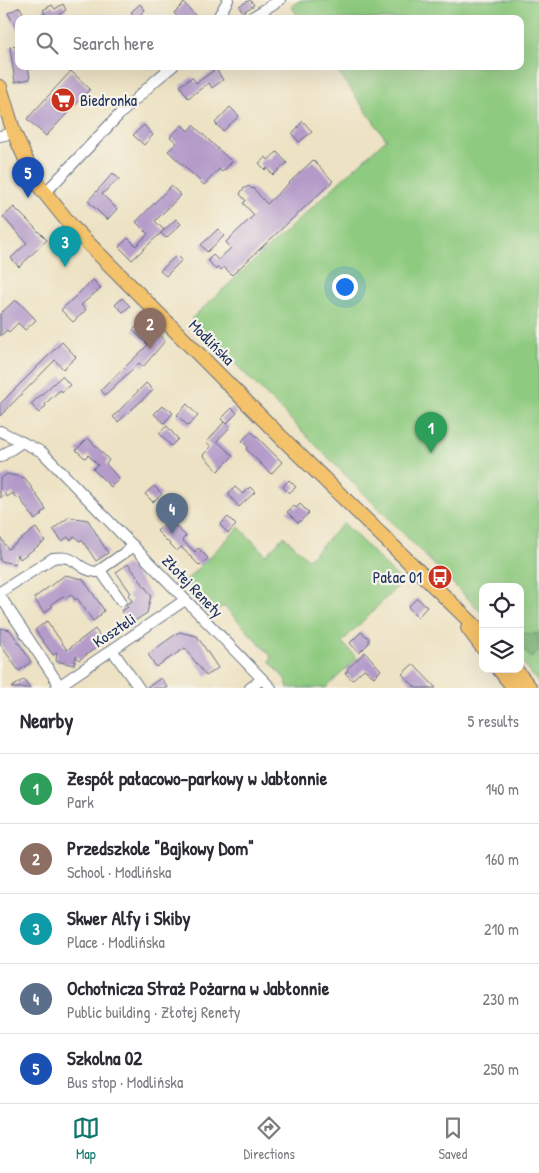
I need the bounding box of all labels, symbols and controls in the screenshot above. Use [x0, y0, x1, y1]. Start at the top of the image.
search box [15, 15, 524, 70]
icon: search [33, 29, 61, 57]
text: Search here [73, 30, 154, 56]
supermarket icon: Biedronka [50, 87, 76, 113]
place label: Biedronka [80, 89, 137, 111]
pin: 5 [12, 157, 44, 198]
pin: 3 [49, 226, 81, 267]
your location [332, 274, 358, 300]
pin: 2 [134, 308, 166, 349]
street label: Modlińska [184, 314, 240, 370]
pin: 1 [415, 412, 447, 453]
pin: 4 [156, 493, 188, 534]
street label: Złotej Renety [157, 550, 229, 622]
bus stop icon: Pałac 01 [427, 564, 453, 590]
place label: Pałac 01 [373, 566, 422, 588]
map controls [479, 583, 524, 673]
button: locate [479, 583, 524, 628]
street label: Koszteli [88, 608, 140, 652]
button: layers [479, 628, 524, 673]
text: Nearby [20, 706, 73, 735]
text: 5 results [468, 710, 519, 732]
text: Zespół pałacowo-parkowy w Jabłonnie [67, 765, 327, 791]
text: 1 [33, 778, 39, 800]
text: 140 m [485, 778, 519, 800]
text: Park [67, 791, 94, 813]
text: Przedszkole "Bajkowy Dom" [67, 835, 254, 861]
text: 2 [32, 848, 40, 870]
text: 160 m [485, 848, 519, 870]
text: School · Modlińska [67, 861, 171, 883]
text: Skwer Alfy i Skiby [67, 905, 191, 931]
text: 3 [32, 918, 40, 940]
text: 210 m [484, 918, 519, 940]
text: Place · Modlińska [67, 931, 165, 953]
text: Ochotnicza Straż Pożarna w Jabłonnie [67, 975, 329, 1001]
text: 4 [33, 988, 39, 1010]
text: 230 m [483, 988, 519, 1010]
text: Public building · Złotej Renety [67, 1001, 240, 1023]
text: Szkolna 02 [67, 1045, 142, 1071]
text: 5 [33, 1058, 39, 1080]
text: 250 m [483, 1058, 519, 1080]
text: Bus stop · Modlińska [67, 1071, 183, 1093]
tab: Map [72, 1114, 100, 1163]
tab: Directions [243, 1114, 295, 1163]
tab: Saved [439, 1114, 467, 1163]

